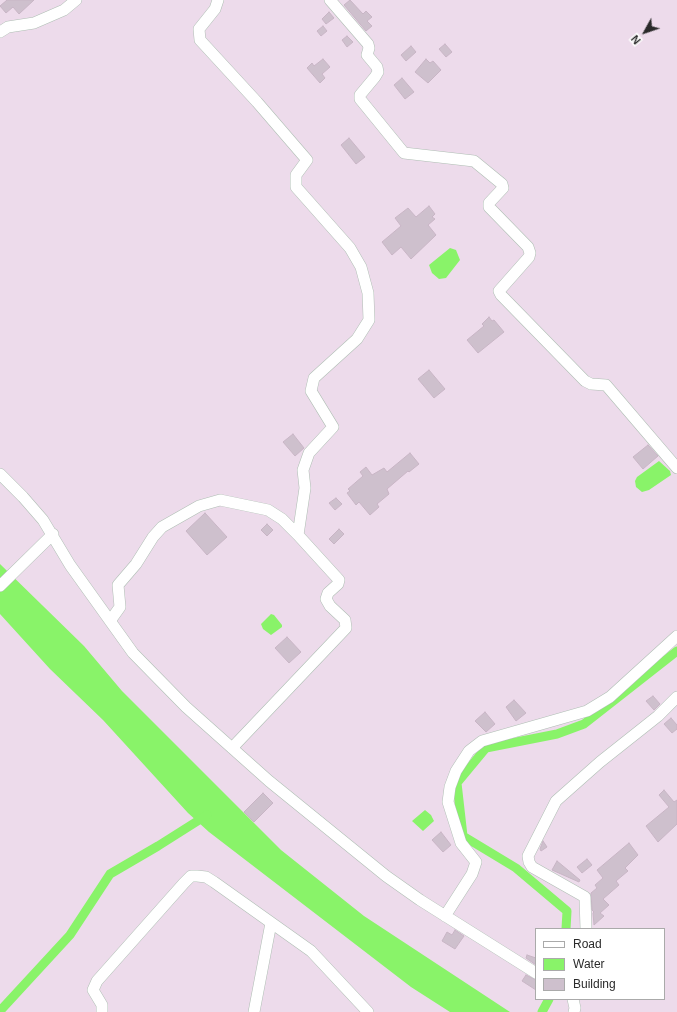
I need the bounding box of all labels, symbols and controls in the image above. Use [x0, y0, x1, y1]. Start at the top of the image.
north arrow [625, 12, 665, 52]
text: N [629, 33, 643, 47]
legend [535, 928, 665, 1000]
text: Road [573, 937, 602, 951]
text: Water [573, 957, 605, 971]
text: Building [573, 977, 616, 991]

